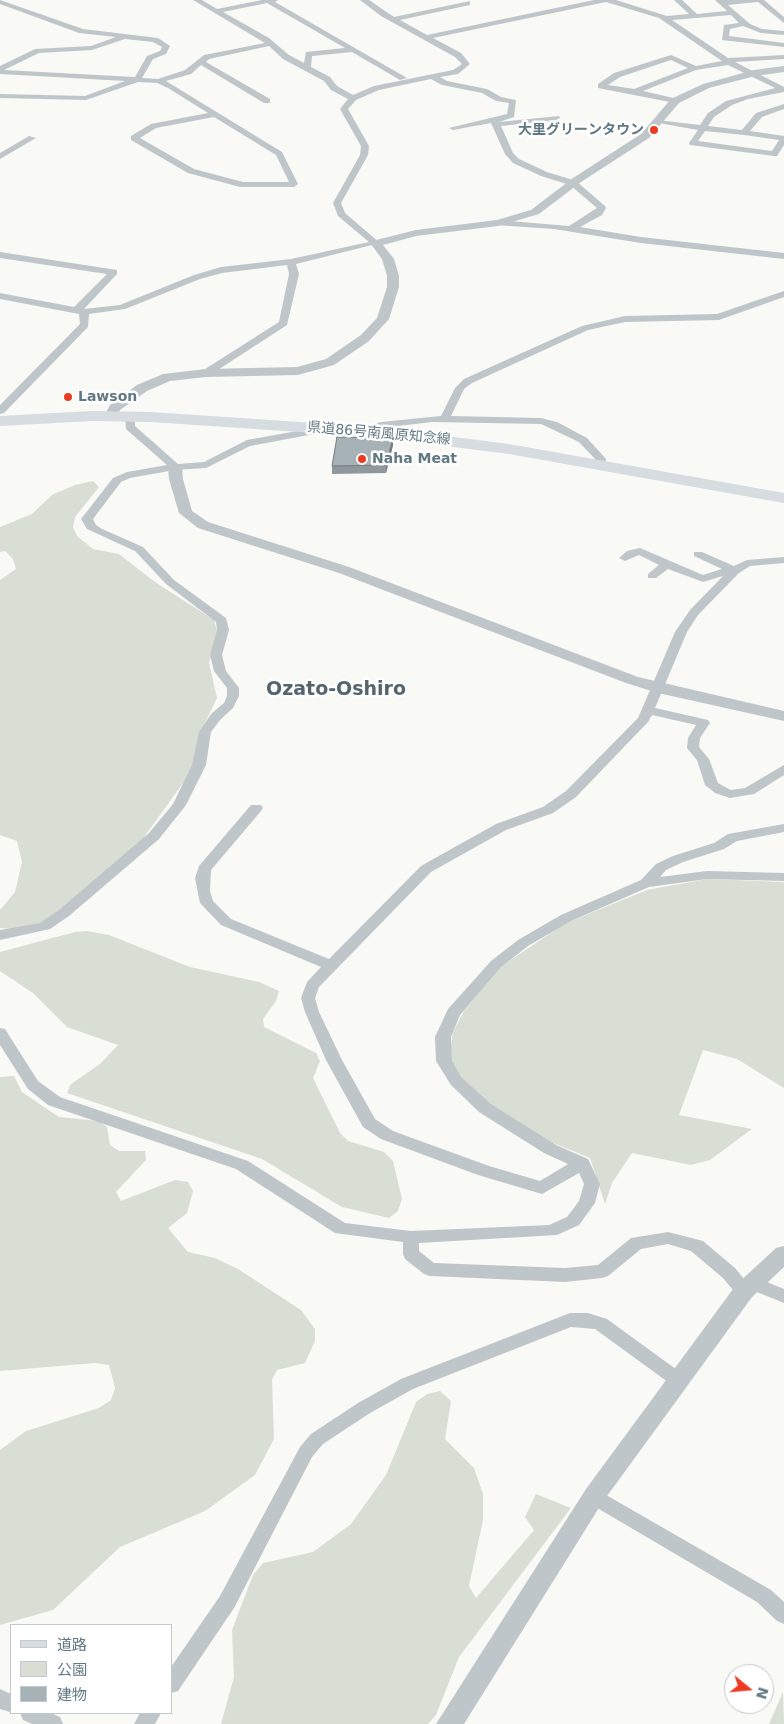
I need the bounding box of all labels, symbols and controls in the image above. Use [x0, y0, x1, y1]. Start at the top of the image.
place label: 大里グリーンタウン [518, 122, 644, 138]
marker: 大里グリーンタウン [648, 124, 660, 136]
place label: Lawson [78, 389, 137, 405]
marker: Lawson [62, 391, 74, 403]
street label: 県道86号南風原知念線 [307, 419, 451, 449]
place label: Naha Meat [372, 451, 457, 467]
marker: Naha Meat [356, 453, 368, 465]
district label: Ozato-Oshiro [266, 679, 406, 701]
legend [10, 1624, 172, 1714]
text: 道路 [57, 1636, 87, 1654]
text: 公園 [57, 1661, 87, 1679]
north arrow [724, 1664, 774, 1714]
text: N [753, 1685, 772, 1701]
text: 建物 [57, 1686, 87, 1704]

